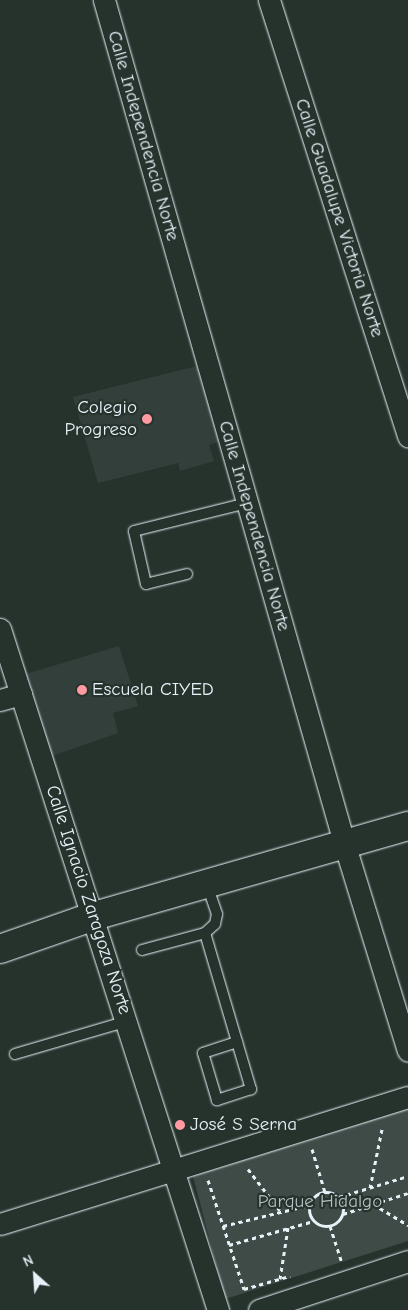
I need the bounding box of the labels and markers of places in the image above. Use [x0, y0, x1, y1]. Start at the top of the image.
place label: Colegio Progreso [64, 397, 137, 441]
marker: Colegio Progreso [141, 413, 153, 425]
place label: Escuela CIYED [92, 679, 214, 701]
marker: Escuela CIYED [76, 684, 88, 696]
place label: José S Serna [190, 1114, 297, 1136]
marker: José S Serna [174, 1119, 186, 1131]

